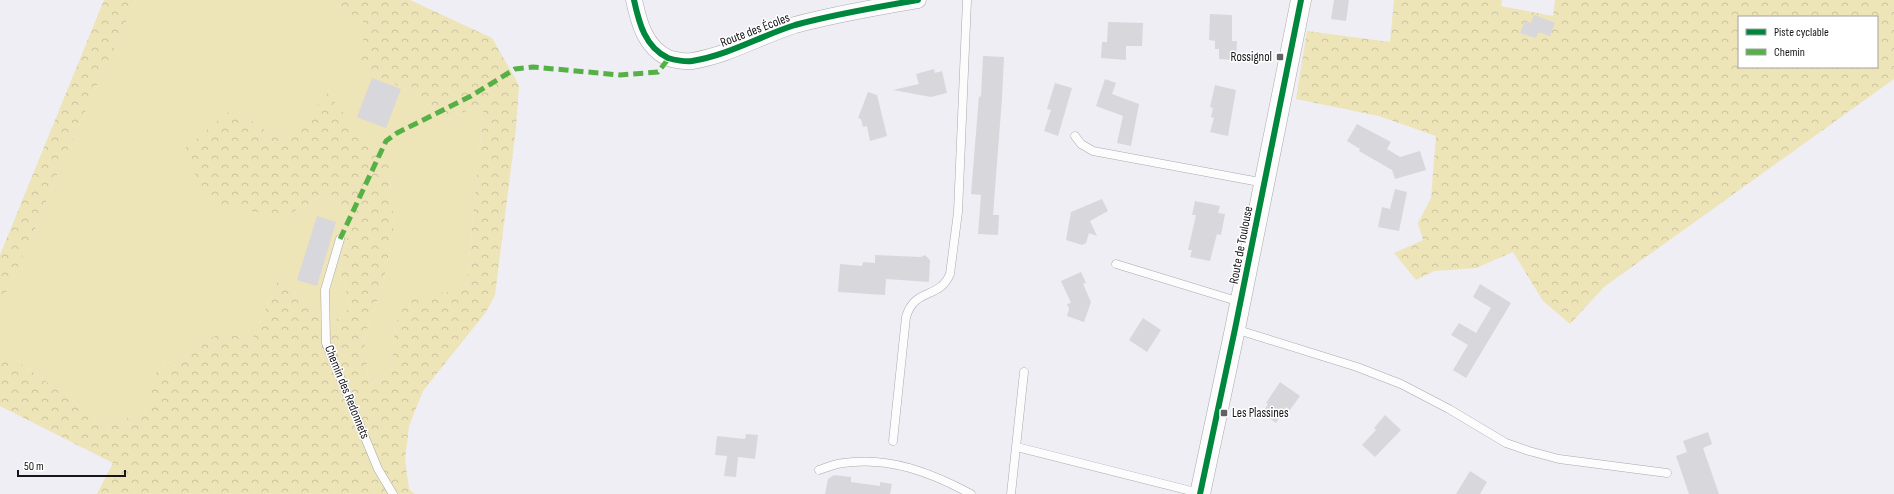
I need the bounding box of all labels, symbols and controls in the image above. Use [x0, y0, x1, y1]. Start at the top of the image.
street label: Route des Écoles [718, 9, 792, 51]
legend [1738, 16, 1878, 68]
text: Piste cyclable [1774, 25, 1829, 40]
text: Chemin [1774, 45, 1805, 60]
place label: Rossignol [1231, 49, 1272, 65]
marker: Rossignol [1275, 52, 1285, 62]
street label: Route de Toulouse [1226, 205, 1256, 285]
street label: Chemin des Redonnets [321, 343, 373, 441]
place label: Les Plassines [1232, 405, 1289, 421]
marker: Les Plassines [1219, 408, 1229, 418]
scale bar [18, 452, 125, 478]
text: 50 m [24, 459, 44, 474]

